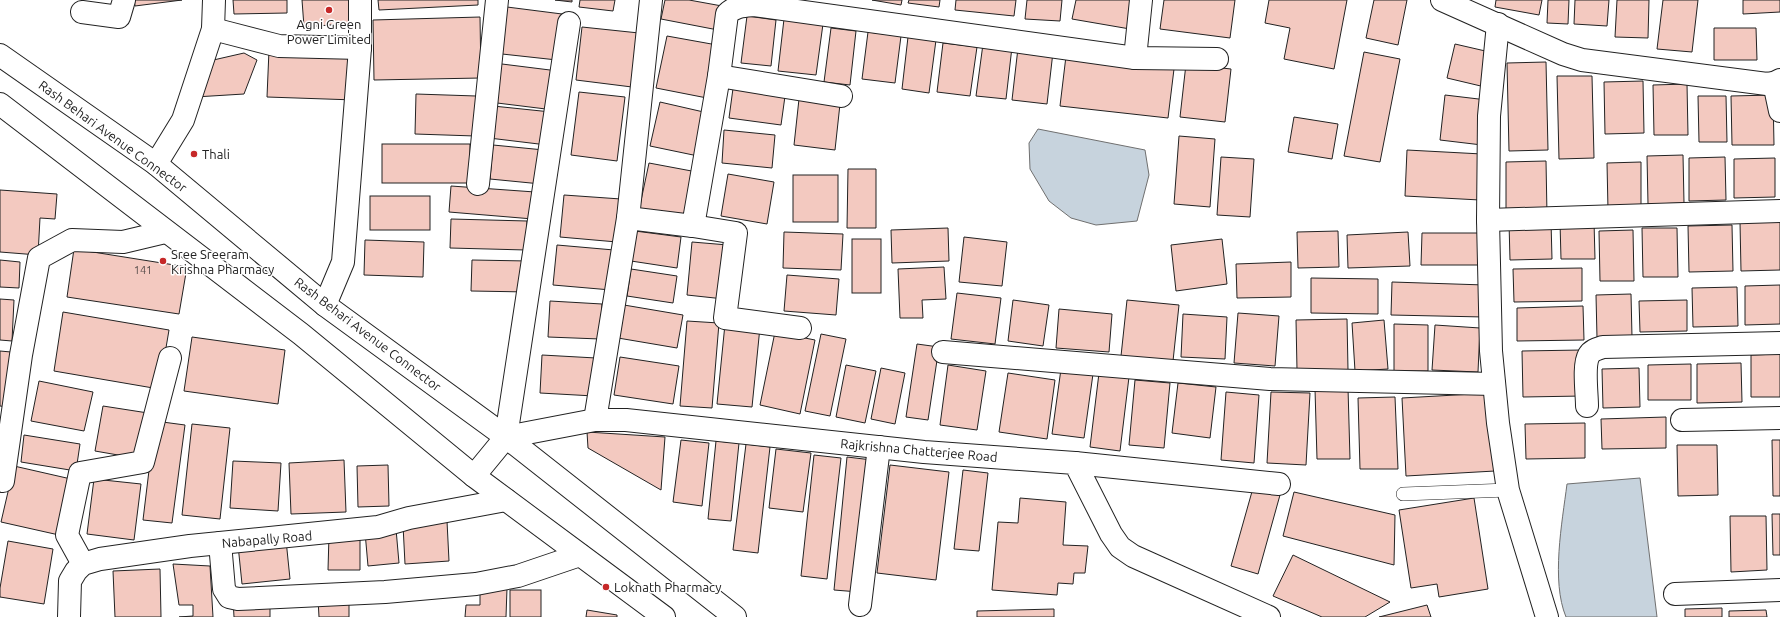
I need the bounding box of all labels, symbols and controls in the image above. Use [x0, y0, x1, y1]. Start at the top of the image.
marker: Agni Green Power Limited [324, 5, 334, 15]
place label: Agni Green Power Limited [287, 17, 371, 46]
street label: Rash Behari Avenue Connector [36, 78, 190, 194]
place label: Thali [202, 147, 230, 161]
marker: Thali [189, 149, 199, 159]
place label: Sree Sreeram Krishna Pharmacy [171, 247, 274, 276]
marker: Sree Sreeram Krishna Pharmacy [158, 256, 168, 266]
house number: 141 [134, 264, 152, 276]
street label: Rash Behari Avenue Connector [292, 274, 444, 394]
street label: Rajkrishna Chatterjee Road [840, 436, 998, 464]
street label: Nabapally Road [221, 528, 313, 550]
place label: Loknath Pharmacy [614, 580, 722, 594]
marker: Loknath Pharmacy [601, 582, 611, 592]

